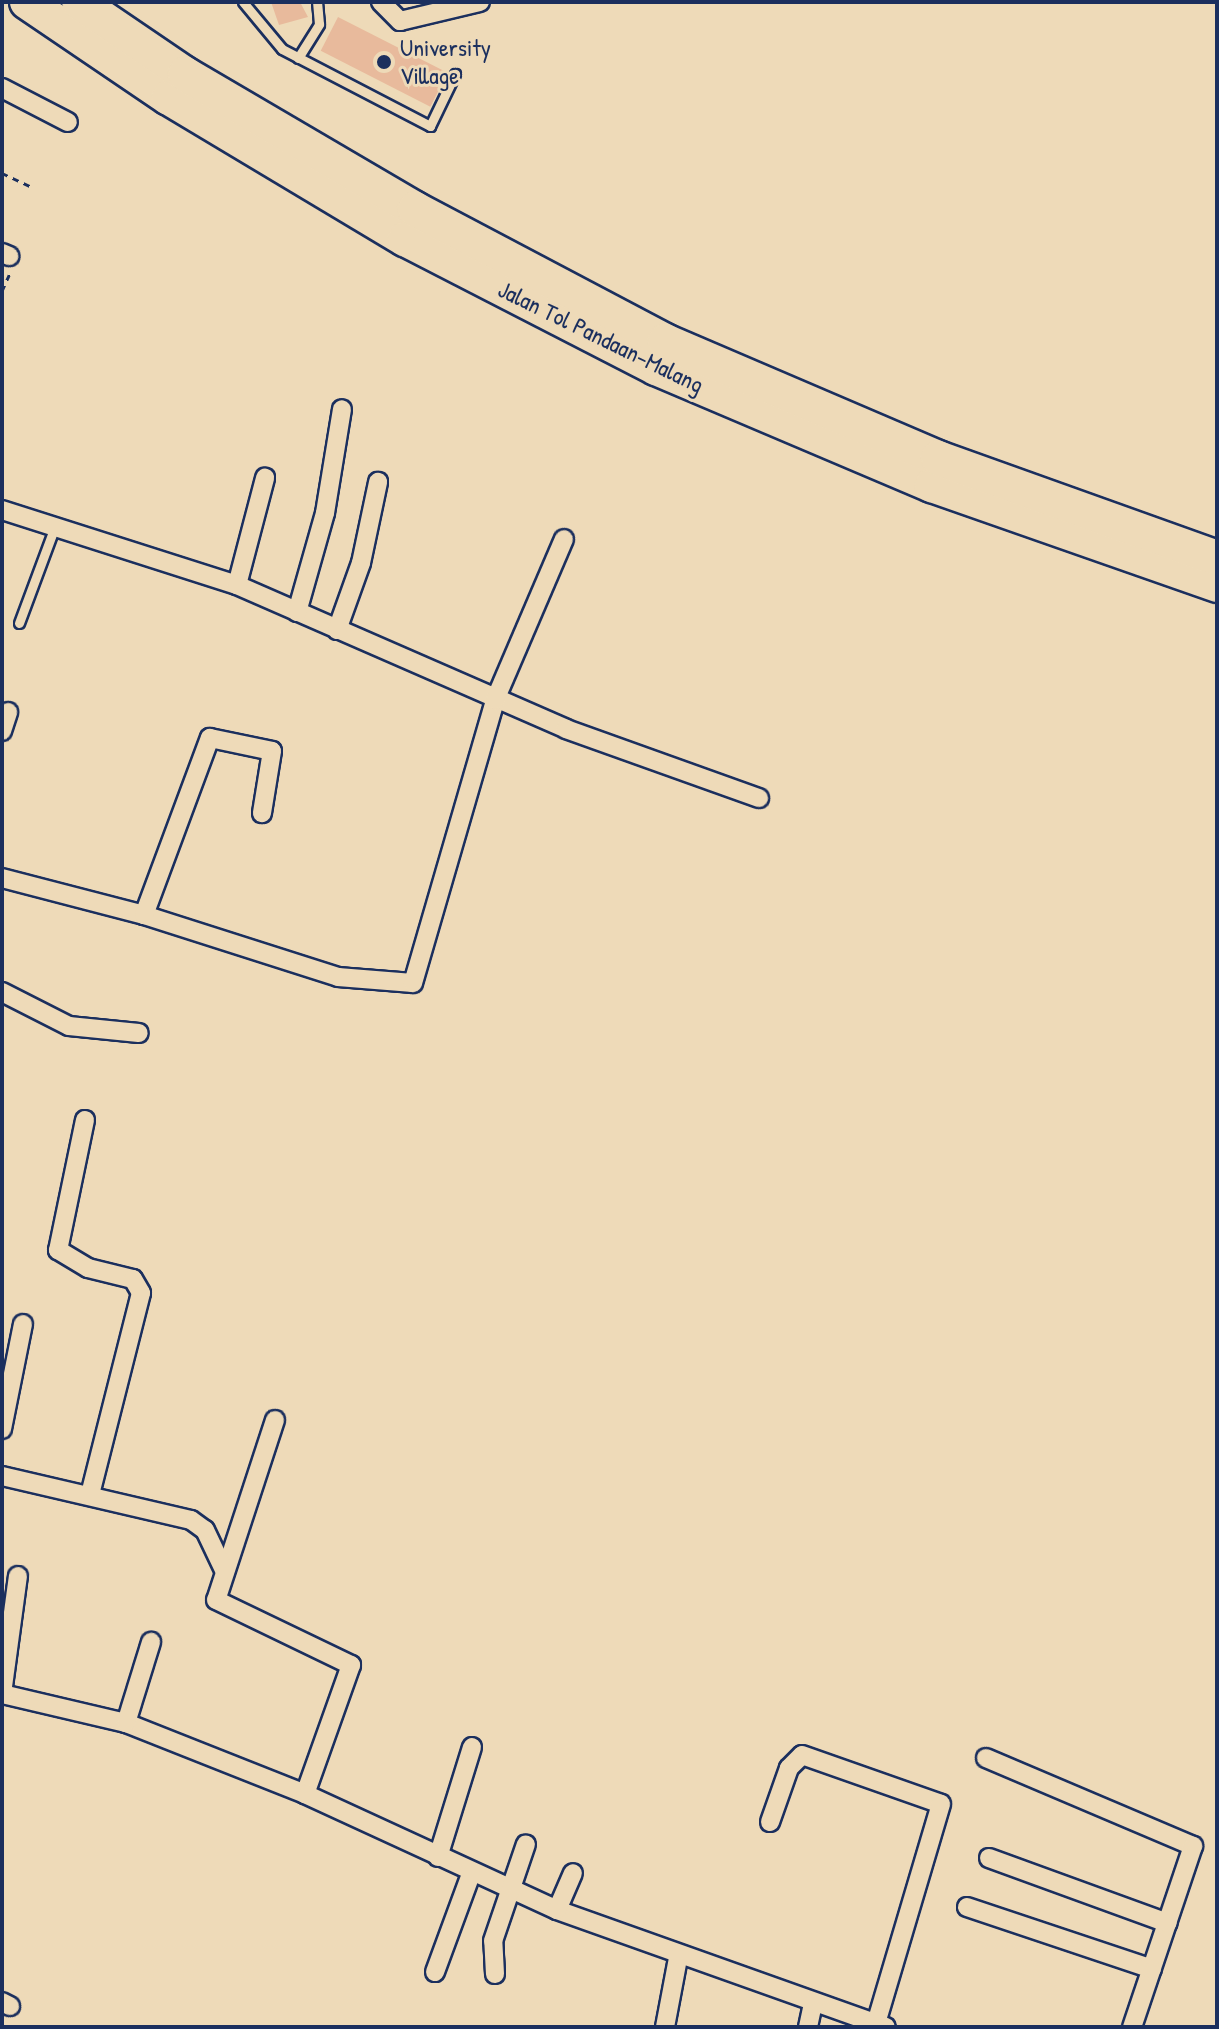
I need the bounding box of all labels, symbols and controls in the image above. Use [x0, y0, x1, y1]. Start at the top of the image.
place label: University Village [400, 34, 491, 90]
marker: University Village [375, 53, 393, 71]
street label: Jalan Tol Pandaan–Malang [493, 275, 709, 399]

